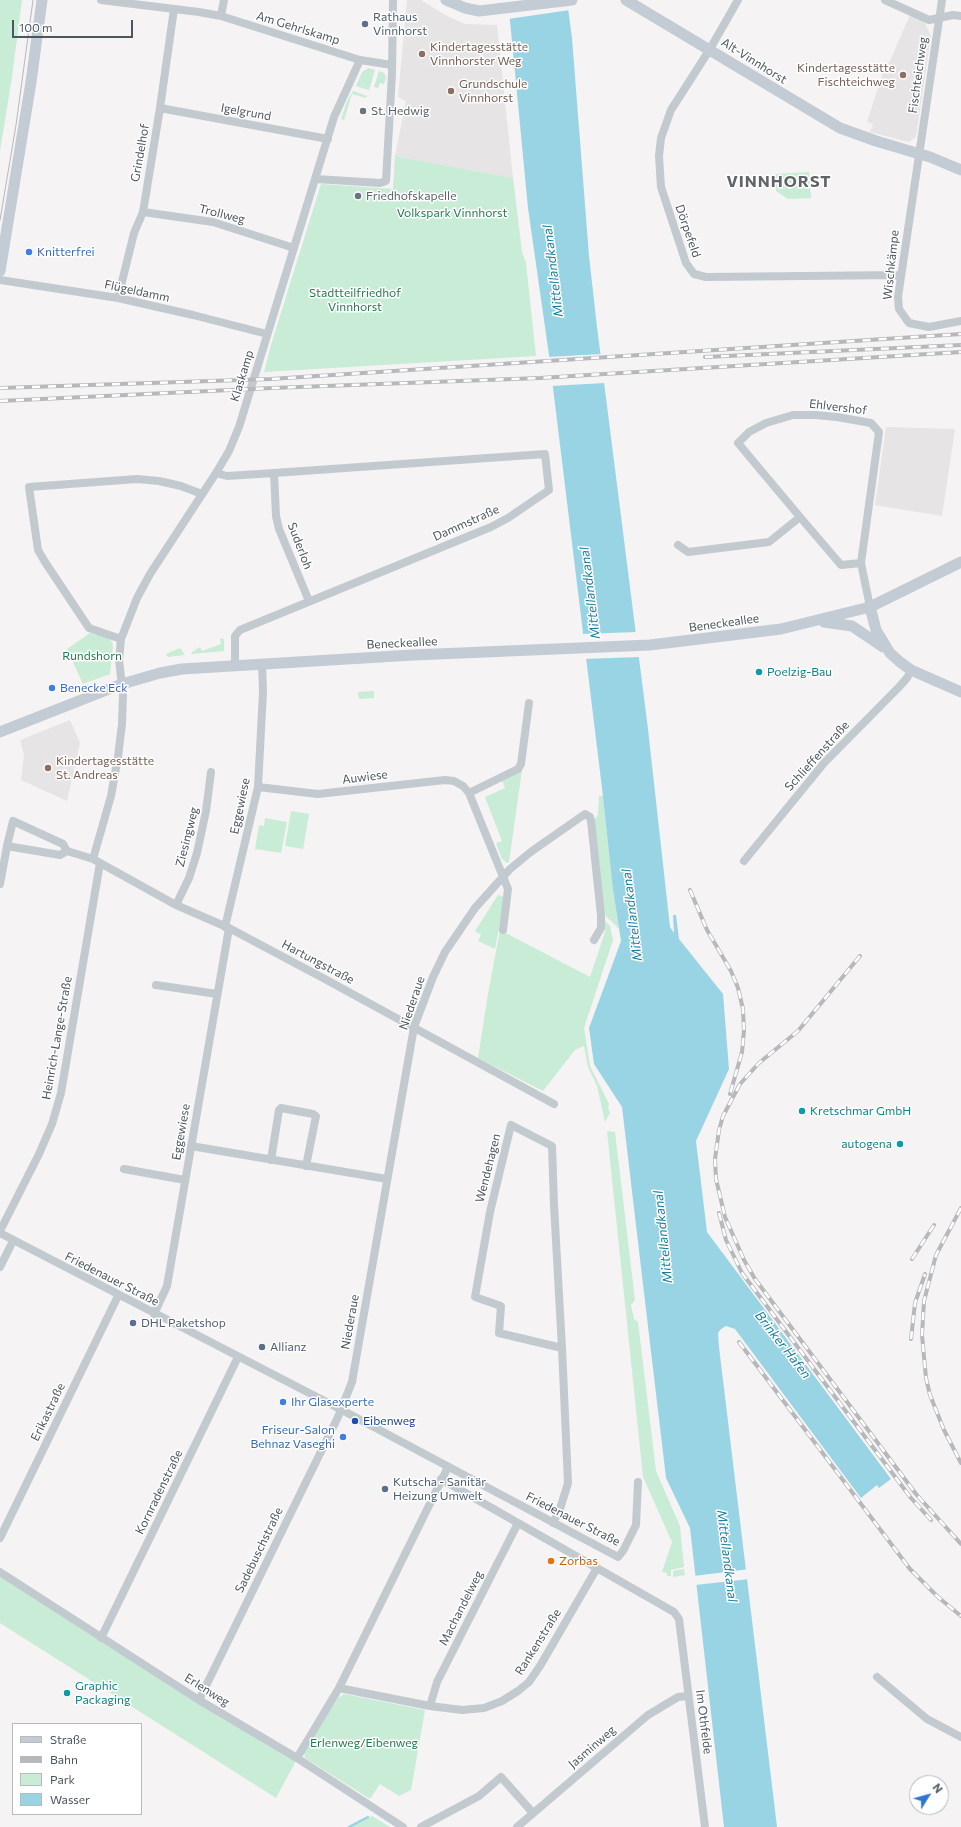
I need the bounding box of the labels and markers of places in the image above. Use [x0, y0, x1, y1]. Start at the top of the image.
place label: Rathaus Vinnhorst [373, 10, 427, 38]
marker: Rathaus Vinnhorst [360, 19, 370, 29]
place label: Kindertagesstätte Vinnhorster Weg [430, 40, 528, 68]
marker: Kindertagesstätte Vinnhorster Weg [417, 49, 427, 59]
place label: Kindertagesstätte Fischteichweg [797, 61, 895, 89]
marker: Kindertagesstätte Fischteichweg [898, 70, 908, 80]
place label: Grundschule Vinnhorst [459, 77, 527, 105]
marker: Grundschule Vinnhorst [446, 86, 456, 96]
place label: St. Hedwig [371, 104, 429, 118]
marker: St. Hedwig [358, 106, 368, 116]
place label: Friedhofskapelle [366, 189, 456, 203]
marker: Friedhofskapelle [353, 191, 363, 201]
place label: Knitterfrei [37, 245, 95, 259]
marker: Knitterfrei [24, 247, 34, 257]
place label: Poelzig-Bau [767, 665, 832, 679]
marker: Poelzig-Bau [754, 667, 764, 677]
place label: Benecke Eck [60, 681, 128, 695]
marker: Benecke Eck [47, 683, 57, 693]
place label: Kindertagesstätte St. Andreas [56, 754, 154, 782]
marker: Kindertagesstätte St. Andreas [43, 763, 53, 773]
place label: Kretschmar GmbH [810, 1104, 911, 1118]
marker: Kretschmar GmbH [797, 1106, 807, 1116]
place label: autogena [841, 1137, 892, 1151]
marker: autogena [895, 1139, 905, 1149]
place label: DHL Paketshop [141, 1316, 226, 1330]
marker: DHL Paketshop [128, 1318, 138, 1328]
place label: Allianz [270, 1340, 307, 1354]
marker: Allianz [257, 1342, 267, 1352]
place label: Ihr Glasexperte [291, 1395, 374, 1409]
marker: Ihr Glasexperte [278, 1397, 288, 1407]
place label: Eibenweg [363, 1414, 416, 1428]
marker: Eibenweg [350, 1416, 360, 1426]
place label: Friseur-Salon Behnaz Vaseghi [250, 1423, 335, 1451]
marker: Friseur-Salon Behnaz Vaseghi [338, 1432, 348, 1442]
place label: Kutscha - Sanitär Heizung Umwelt [393, 1475, 486, 1503]
marker: Kutscha - Sanitär Heizung Umwelt [380, 1484, 390, 1494]
place label: Zorbas [559, 1554, 598, 1568]
marker: Zorbas [546, 1556, 556, 1566]
place label: Graphic Packaging [75, 1679, 130, 1707]
marker: Graphic Packaging [62, 1688, 72, 1698]

